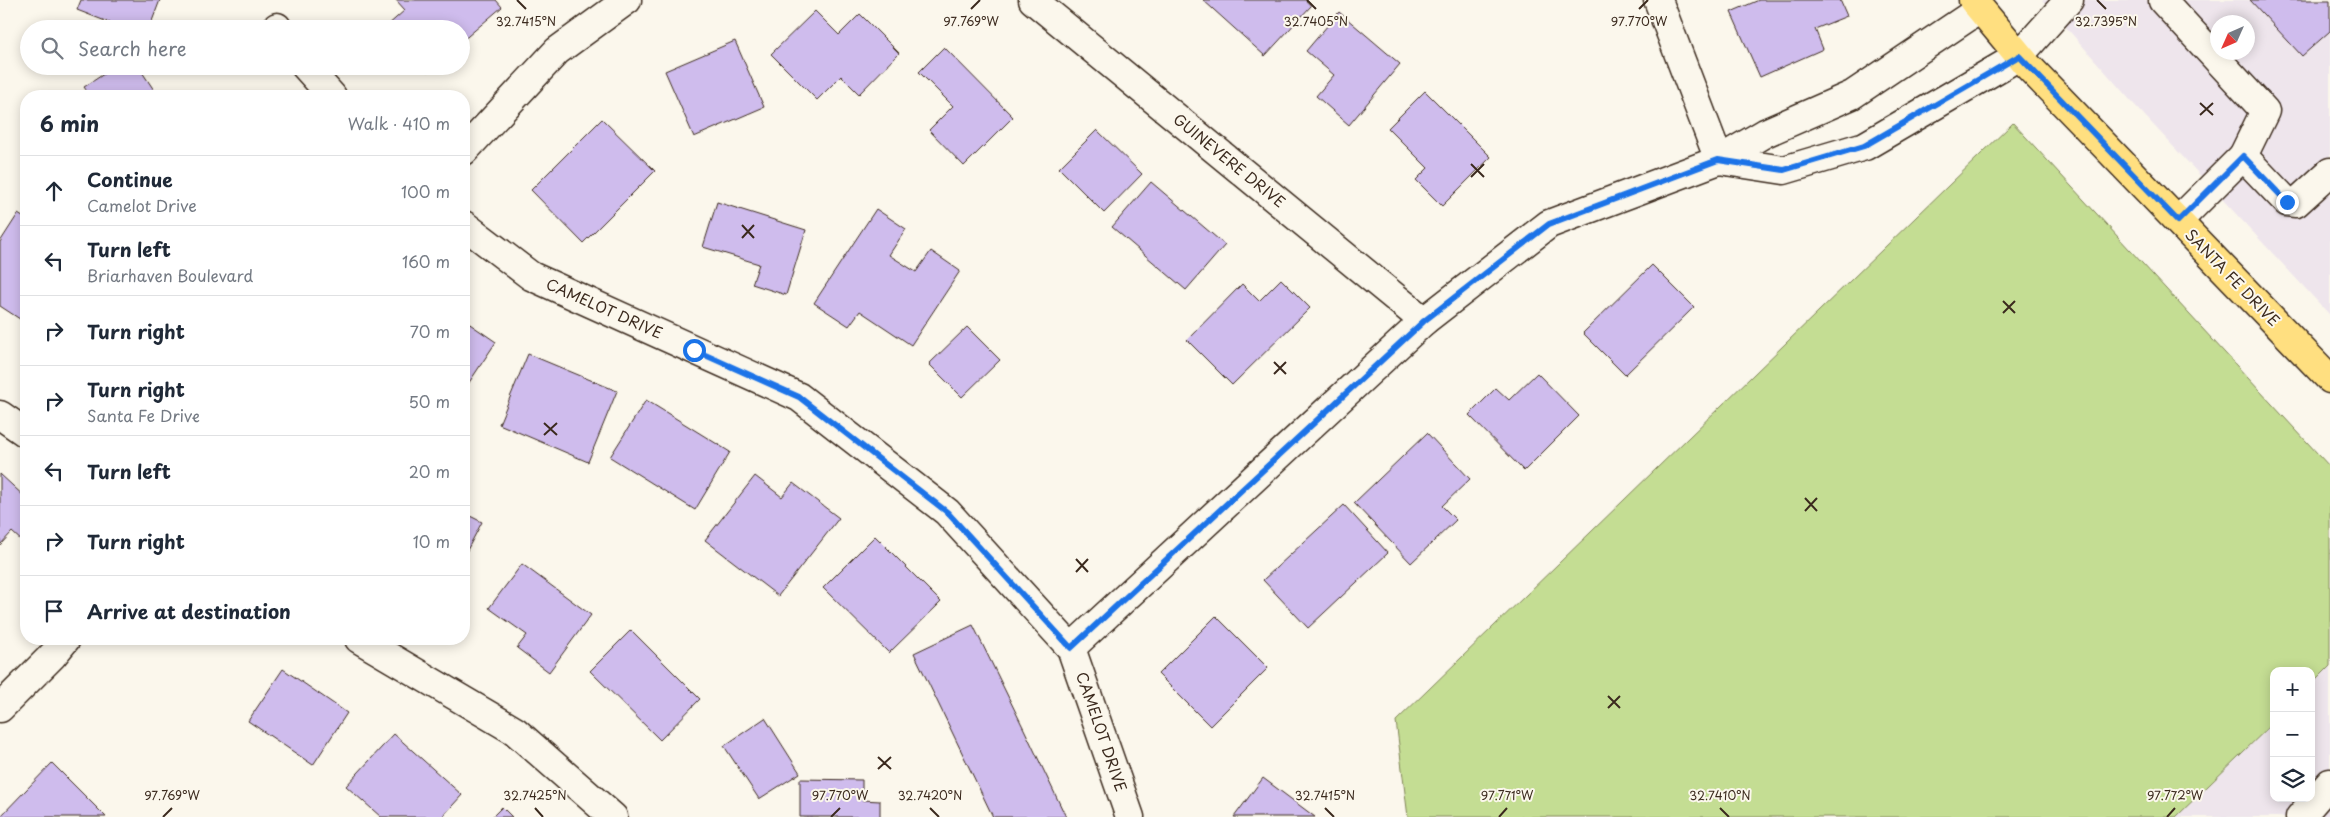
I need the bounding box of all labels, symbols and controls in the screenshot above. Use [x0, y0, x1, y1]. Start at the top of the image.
text: 32.7415°N [496, 12, 556, 30]
text: 97.769°W [943, 12, 1000, 30]
text: 32.7405°N [1284, 12, 1348, 30]
text: 97.770°W [1611, 12, 1668, 30]
text: 32.7395°N [2075, 12, 2137, 30]
north arrow [2210, 15, 2255, 60]
search box [20, 20, 470, 75]
icon: search [38, 34, 66, 62]
text: Search here [78, 34, 187, 62]
text: 6 min [40, 107, 99, 139]
street label: GUINEVERE DRIVE [1169, 107, 1291, 212]
text: Walk · 410 m [348, 111, 450, 135]
text: Continue [87, 165, 173, 193]
icon: ahead [40, 177, 68, 205]
text: 100 m [401, 179, 450, 203]
route end [2276, 191, 2299, 214]
text: Camelot Drive [87, 193, 197, 217]
street label: SANTA FE DRIVE [2181, 223, 2286, 331]
text: Turn left [87, 235, 171, 263]
icon: left [40, 247, 68, 275]
text: 160 m [402, 249, 450, 273]
text: Briarhaven Boulevard [87, 263, 253, 287]
street label: CAMELOT DRIVE [543, 272, 667, 344]
icon: right [40, 317, 68, 345]
text: Turn right [87, 317, 185, 345]
text: 70 m [410, 319, 450, 343]
route start [683, 339, 706, 362]
text: Turn right [87, 375, 185, 403]
icon: right [40, 387, 68, 415]
text: 50 m [409, 389, 450, 413]
text: Santa Fe Drive [87, 403, 200, 427]
icon: left [40, 457, 68, 485]
text: Turn left [87, 457, 171, 485]
text: 20 m [409, 459, 450, 483]
icon: right [40, 527, 68, 555]
text: Turn right [87, 527, 185, 555]
text: 10 m [413, 529, 450, 553]
icon: arrive [40, 597, 68, 625]
text: Arrive at destination [87, 597, 291, 625]
map controls [2270, 667, 2315, 802]
button: + [2270, 667, 2315, 712]
street label: CAMELOT DRIVE [1071, 668, 1134, 795]
button: − [2270, 712, 2315, 757]
button: layers [2270, 757, 2315, 802]
text: 97.769°W [144, 786, 201, 804]
text: 32.7425°N [503, 786, 567, 804]
text: 97.770°W [812, 786, 869, 804]
text: 32.7420°N [898, 786, 962, 804]
text: 32.7415°N [1295, 786, 1355, 804]
text: 97.771°W [1481, 786, 1534, 804]
text: 32.7410°N [1689, 786, 1751, 804]
text: 97.772°W [2147, 786, 2204, 804]

